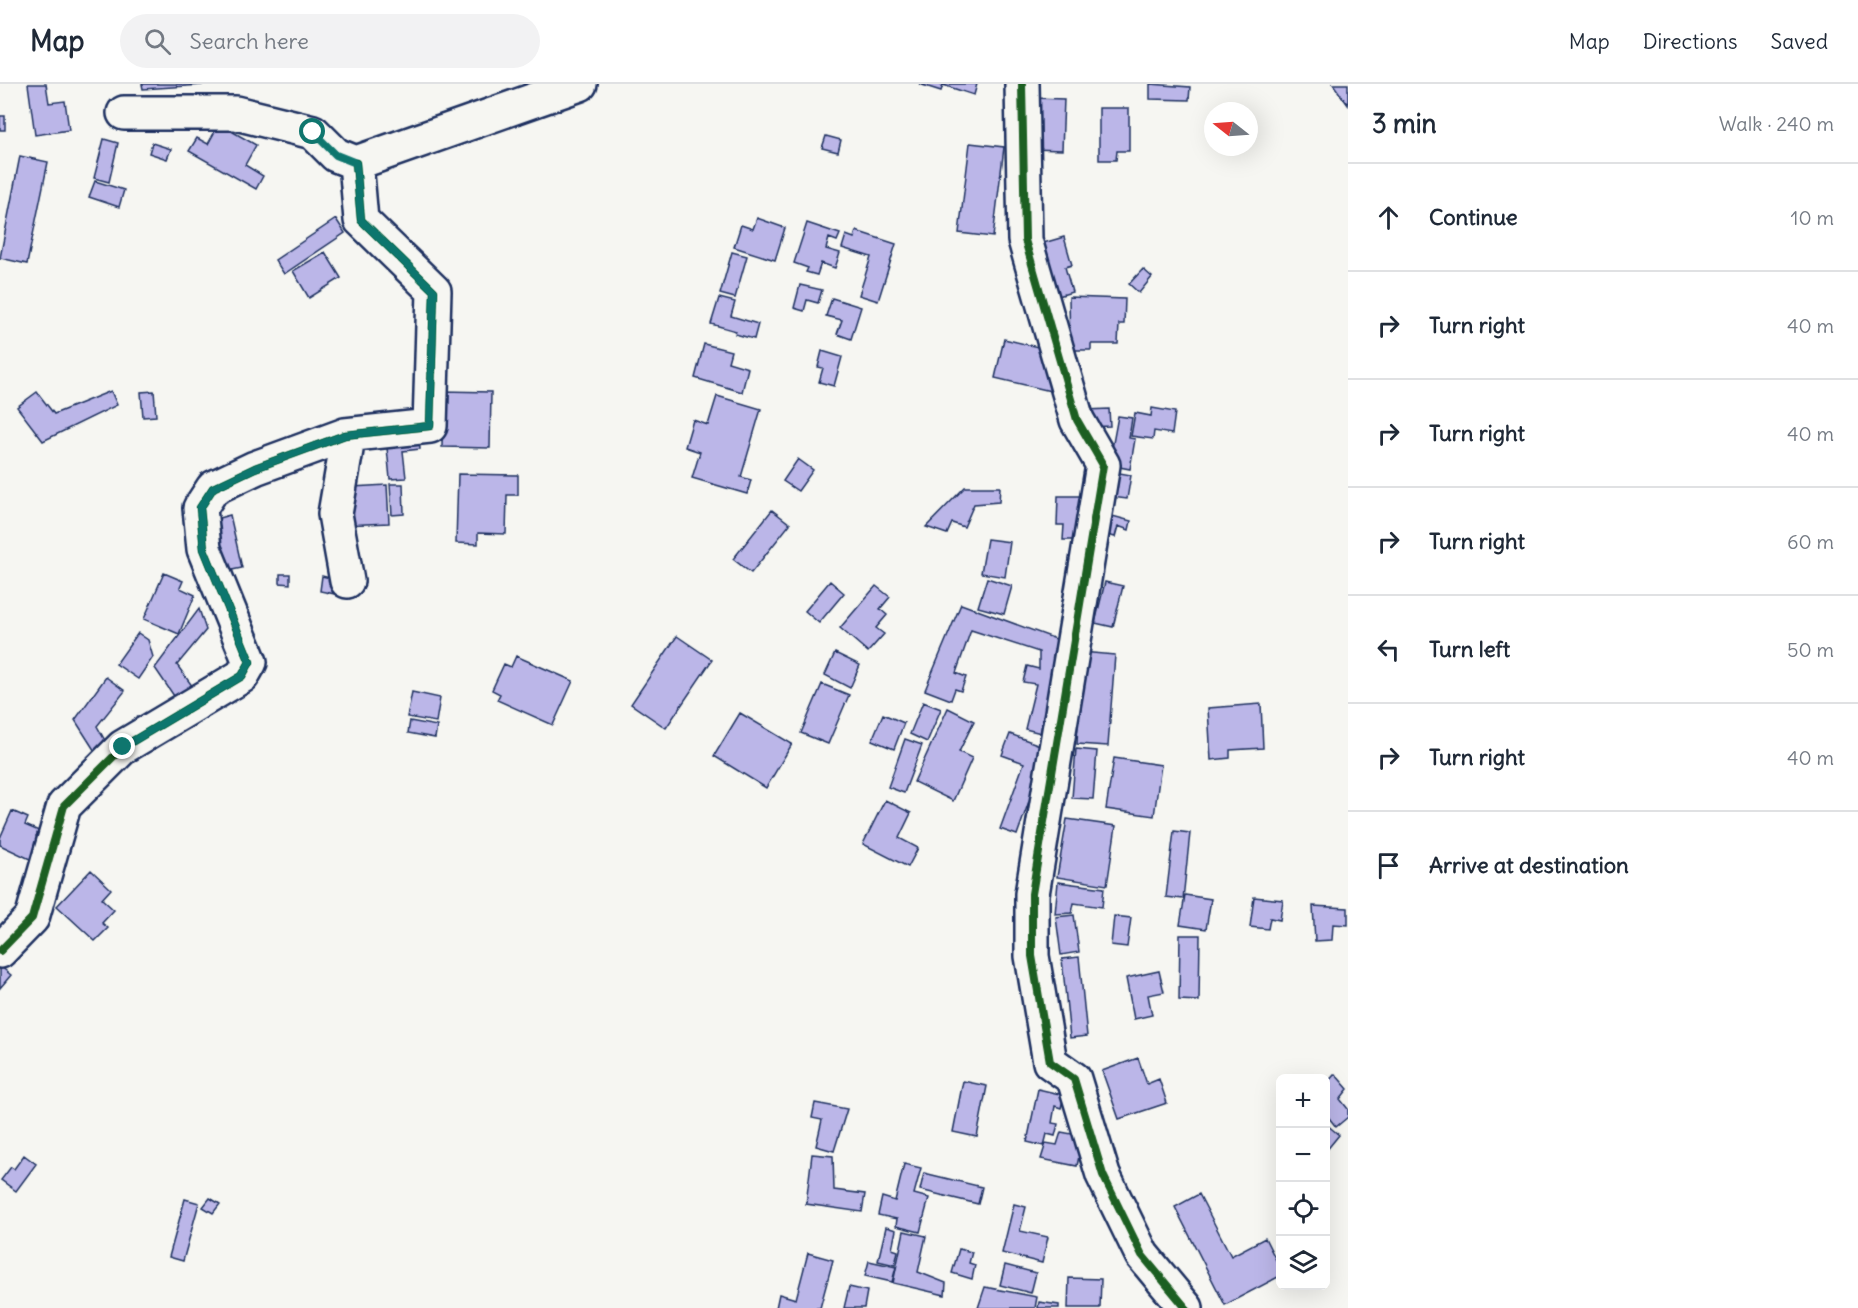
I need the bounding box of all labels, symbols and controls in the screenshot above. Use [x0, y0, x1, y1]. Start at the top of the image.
search box [120, 14, 540, 68]
text: Map [30, 23, 84, 59]
icon: search [141, 25, 174, 58]
text: Search here [189, 27, 309, 55]
text: Map [1569, 28, 1610, 55]
text: Directions [1643, 28, 1737, 55]
text: Saved [1770, 28, 1828, 55]
north arrow [1204, 102, 1258, 156]
text: 3 min [1372, 107, 1437, 140]
text: Walk · 240 m [1719, 111, 1834, 136]
route start [299, 118, 325, 144]
icon: ahead [1372, 201, 1405, 234]
text: Continue [1429, 203, 1518, 231]
text: 10 m [1791, 205, 1834, 230]
icon: right [1372, 309, 1405, 342]
text: Turn right [1429, 311, 1525, 339]
text: 40 m [1787, 313, 1834, 338]
icon: right [1372, 417, 1405, 450]
text: Turn right [1429, 419, 1525, 447]
text: 40 m [1787, 421, 1834, 446]
icon: right [1372, 525, 1405, 558]
text: Turn right [1429, 527, 1525, 555]
text: 60 m [1787, 529, 1834, 554]
icon: left [1372, 633, 1405, 666]
text: Turn left [1429, 635, 1510, 663]
text: 50 m [1787, 637, 1834, 662]
route end [109, 733, 135, 759]
icon: right [1372, 741, 1405, 774]
text: Turn right [1429, 743, 1525, 771]
text: 40 m [1787, 745, 1834, 770]
icon: arrive [1372, 849, 1405, 882]
text: Arrive at destination [1429, 851, 1629, 879]
map controls [1276, 1074, 1330, 1290]
button: + [1276, 1074, 1330, 1128]
button: − [1276, 1128, 1330, 1182]
button: locate [1276, 1182, 1330, 1236]
button: layers [1276, 1236, 1330, 1290]

